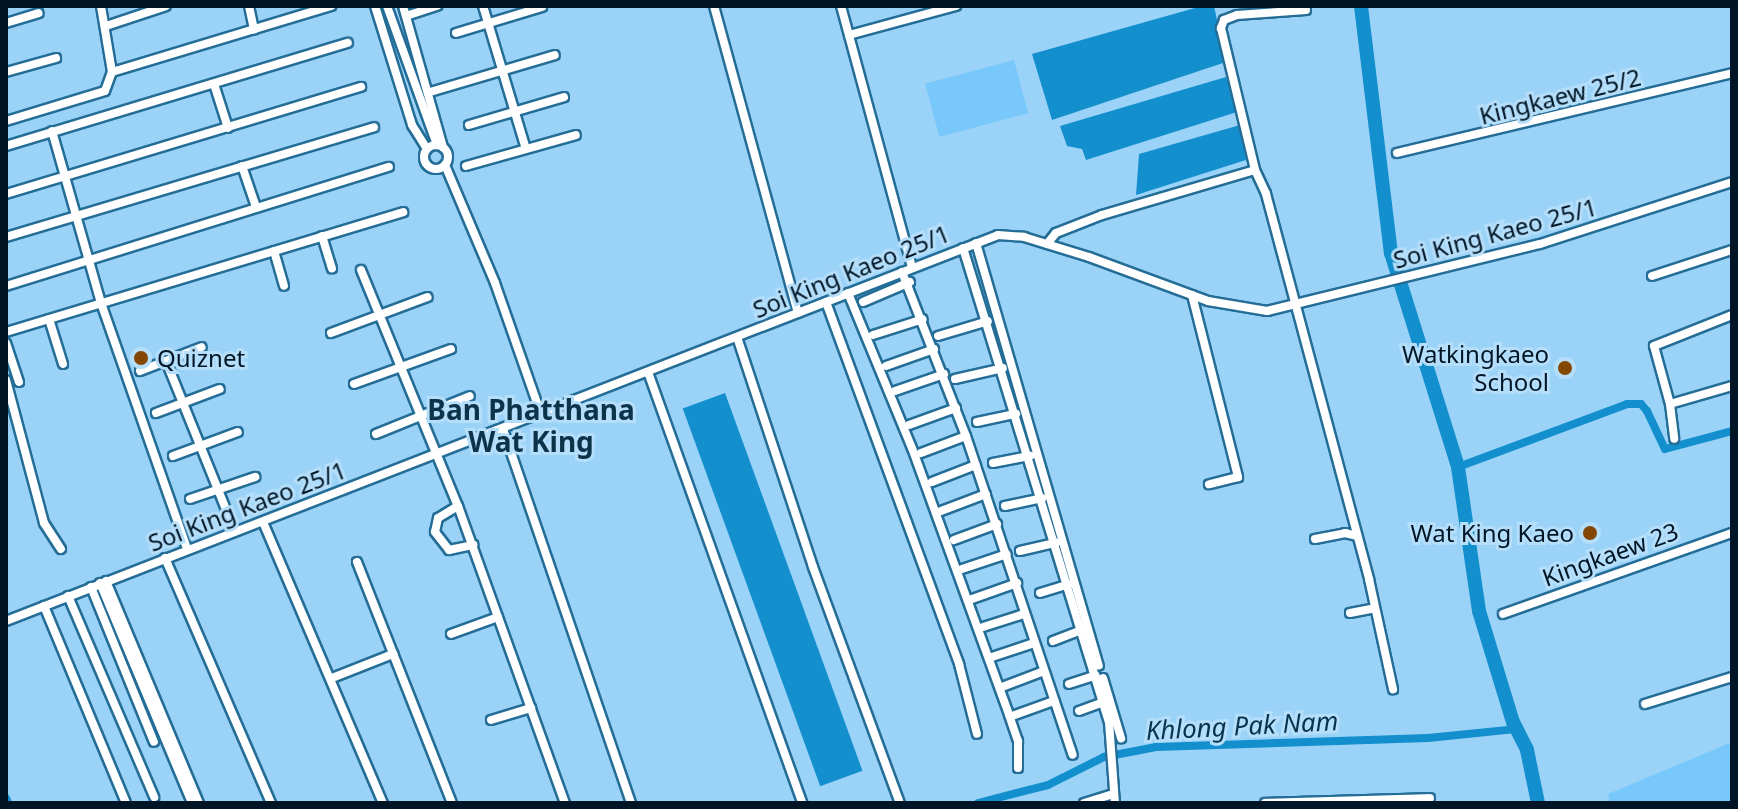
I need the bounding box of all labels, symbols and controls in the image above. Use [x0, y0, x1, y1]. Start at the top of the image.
street label: Kingkaew 25/2 [1476, 62, 1644, 130]
street label: Soi King Kaeo 25/1 [1390, 192, 1600, 274]
street label: Soi King Kaeo 25/1 [748, 218, 954, 324]
place label: Watkingkaeo School [1402, 340, 1549, 396]
place label: Quiznet [157, 344, 245, 372]
marker: Quiznet [132, 349, 150, 367]
marker: Watkingkaeo School [1556, 359, 1574, 377]
district label: Ban Phatthana Wat King [427, 392, 635, 458]
street label: Soi King Kaeo 25/1 [144, 455, 350, 557]
street label: Kingkaew 23 [1538, 516, 1682, 592]
place label: Wat King Kaeo [1411, 519, 1574, 547]
marker: Wat King Kaeo [1581, 524, 1599, 542]
water label: Khlong Pak Nam [1145, 705, 1339, 747]

